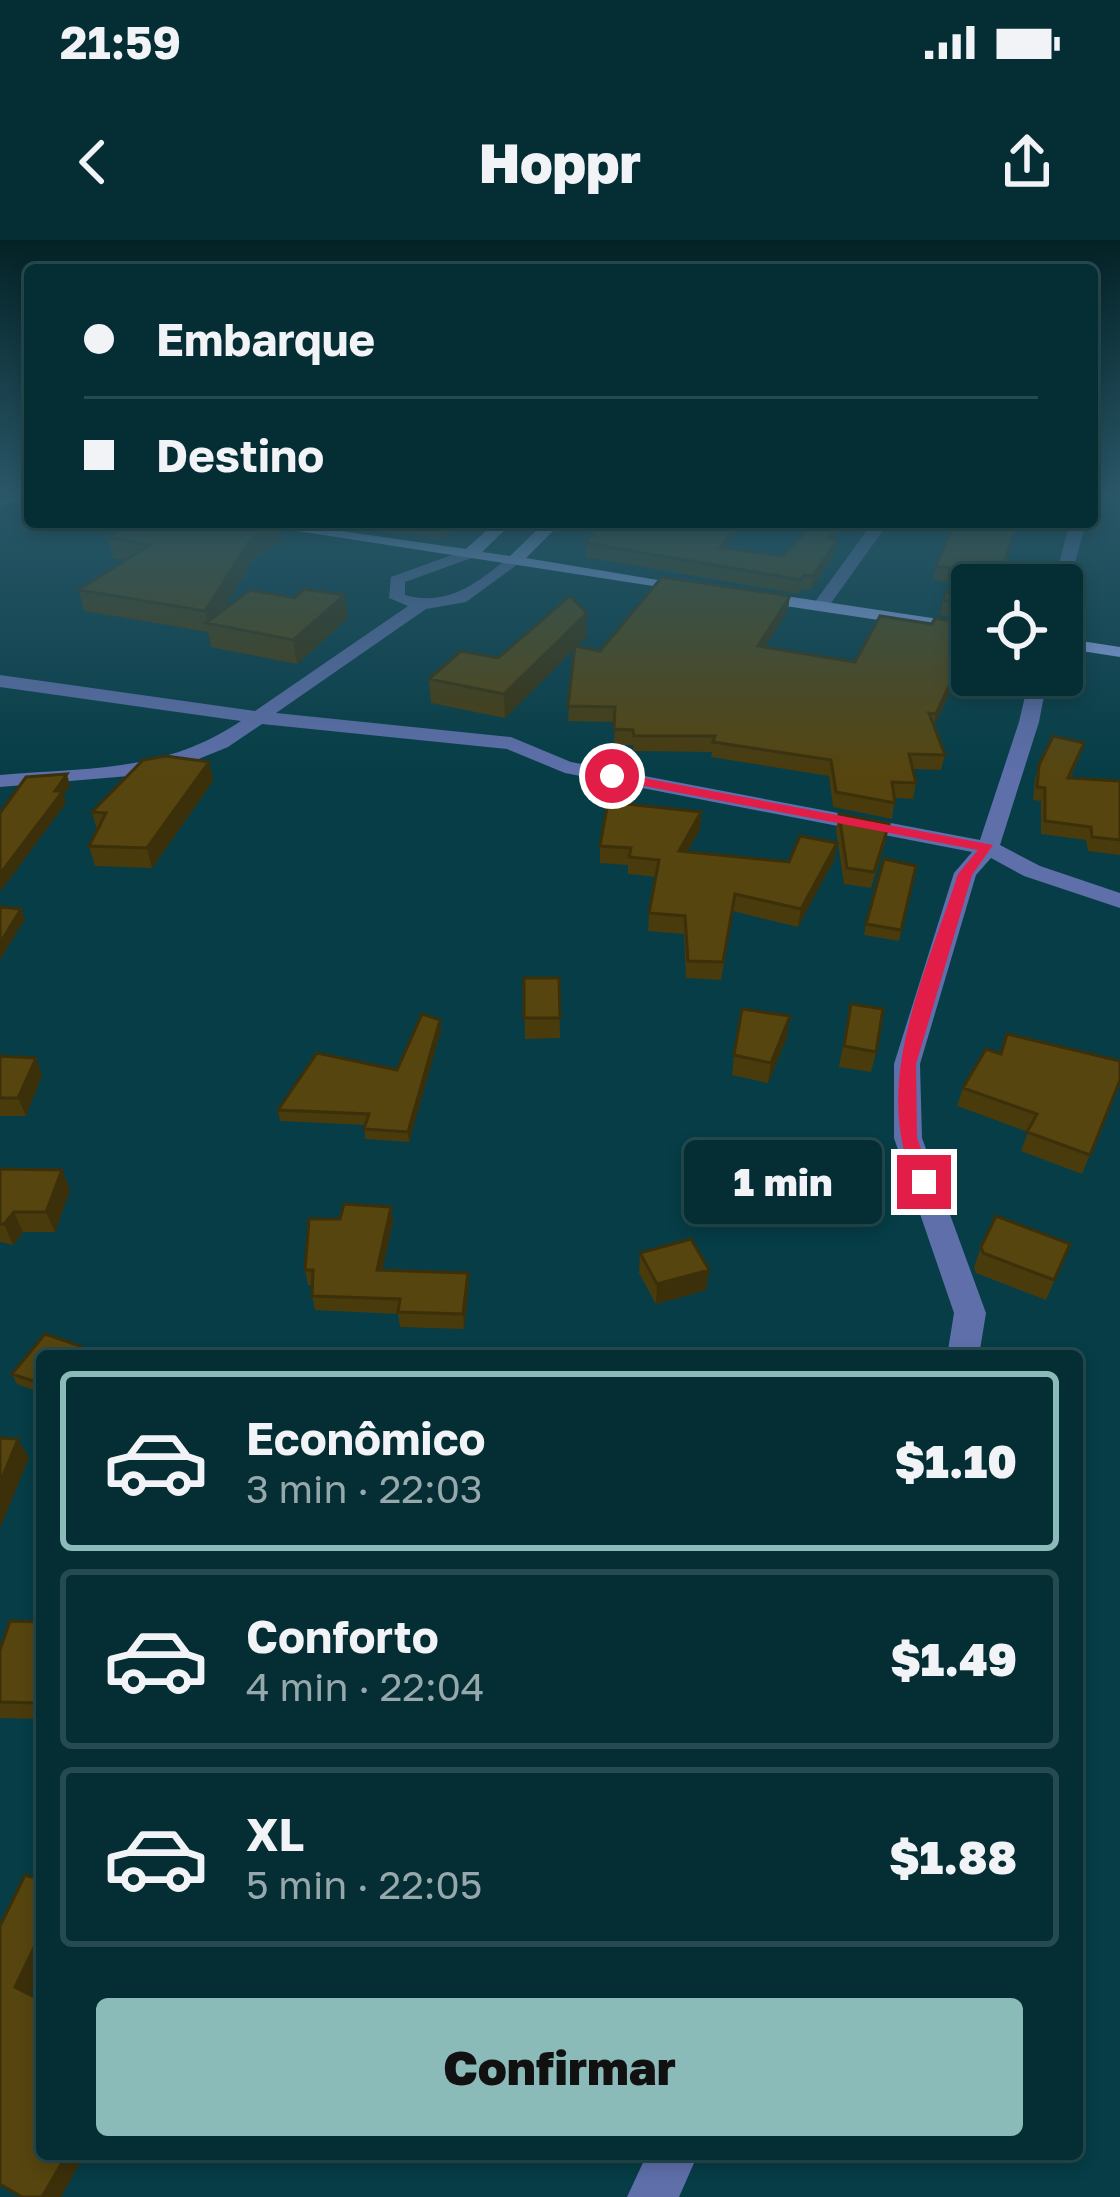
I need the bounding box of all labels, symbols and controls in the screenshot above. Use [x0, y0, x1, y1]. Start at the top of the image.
text: 21:59 [60, 15, 181, 69]
icon: back [60, 129, 126, 195]
icon: share [994, 129, 1060, 195]
text: Hoppr [479, 130, 641, 195]
text: Embarque [156, 312, 375, 366]
text: Destino [156, 428, 324, 482]
map controls [951, 564, 1083, 696]
button: locate [951, 564, 1083, 696]
route start [585, 749, 639, 803]
callout: 1 min [684, 1140, 882, 1224]
route end [897, 1155, 951, 1209]
text: 1 min [733, 1158, 833, 1205]
icon: car [102, 1407, 210, 1515]
text: Econômico [246, 1411, 486, 1465]
text: $1.10 [895, 1434, 1017, 1488]
text: 3 min · 22:03 [246, 1465, 483, 1512]
icon: car [102, 1605, 210, 1713]
text: Conforto [246, 1609, 439, 1663]
text: $1.49 [890, 1632, 1017, 1686]
text: 4 min · 22:04 [246, 1663, 485, 1710]
icon: car [102, 1803, 210, 1911]
text: XL [246, 1807, 304, 1861]
text: $1.88 [889, 1830, 1017, 1884]
text: 5 min · 22:05 [246, 1861, 482, 1908]
button: Confirmar [96, 1998, 1023, 2136]

